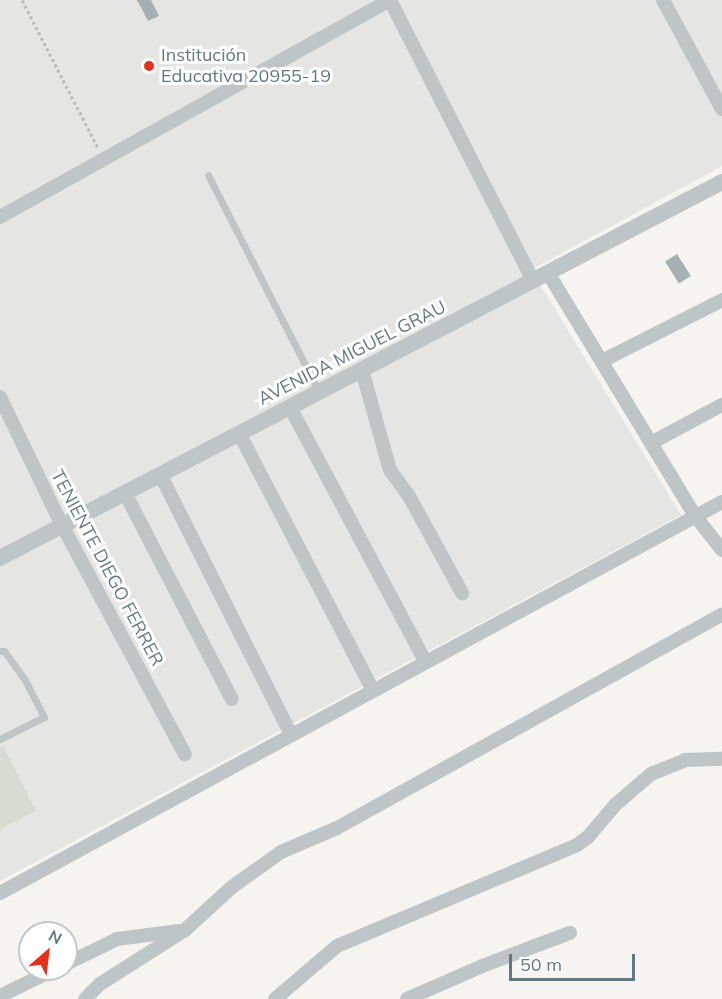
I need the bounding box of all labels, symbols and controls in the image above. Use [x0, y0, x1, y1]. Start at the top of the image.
place label: Institución Educativa 20955-19 [161, 45, 331, 88]
marker: Institución Educativa 20955-19 [142, 59, 156, 73]
street label: AVENIDA MIGUEL GRAU [255, 296, 449, 410]
street label: TENIENTE DIEGO FERRER [46, 466, 168, 670]
north arrow [18, 921, 78, 981]
text: N [45, 925, 66, 949]
scale bar [512, 942, 638, 980]
text: 50 m [520, 953, 562, 976]

